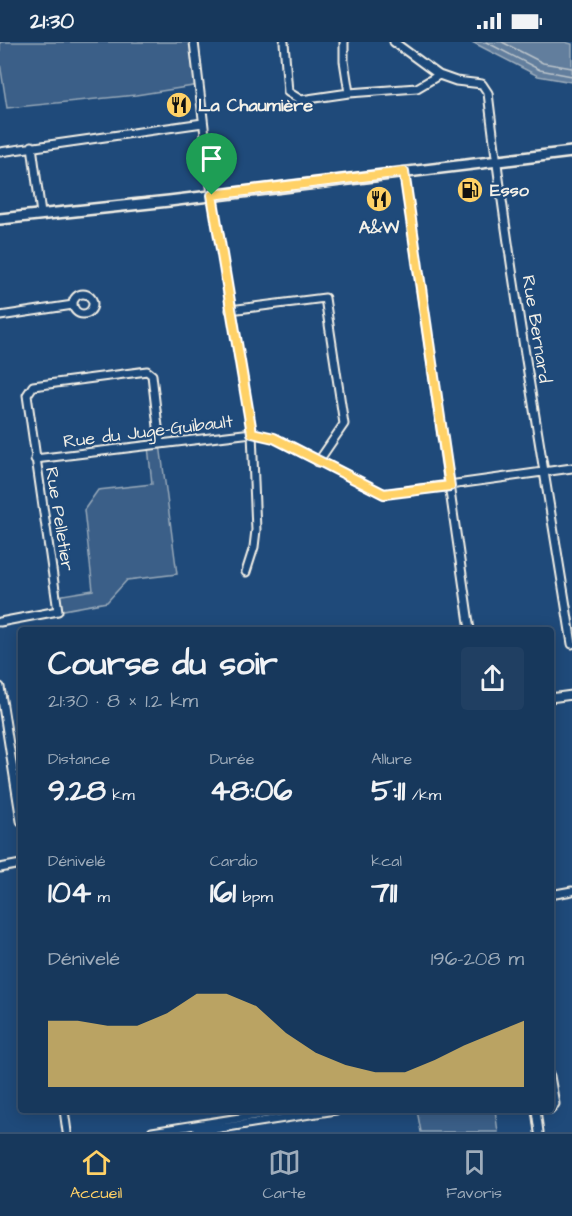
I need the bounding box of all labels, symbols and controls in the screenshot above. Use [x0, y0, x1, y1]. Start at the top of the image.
text: 21:30 [30, 6, 74, 37]
restaurant icon: La Chaumière [164, 90, 194, 120]
place label: La Chaumière [198, 93, 313, 118]
pin [186, 133, 237, 195]
icon: arrive [195, 142, 228, 175]
fuel station icon: Esso [455, 175, 485, 205]
place label: Esso [490, 178, 530, 203]
restaurant icon: A&W [364, 184, 394, 214]
place label: A&W [359, 215, 399, 240]
street label: Rue Bernard [516, 273, 557, 385]
street label: Rue du Juge-Guibault [62, 409, 235, 455]
street label: Rue Pelletier [39, 465, 80, 573]
text: Course du soir [48, 641, 278, 687]
button: share [461, 647, 524, 710]
text: 21:30 · 8 × 1.2 km [48, 687, 198, 715]
text: Distance [48, 748, 110, 770]
text: Durée [210, 748, 254, 770]
text: Allure [371, 748, 412, 770]
text: 9.28 [48, 770, 106, 812]
text: 48:06 [210, 770, 292, 812]
text: 5:11 [371, 770, 405, 812]
text: km [106, 784, 135, 806]
text: /km [405, 784, 441, 806]
text: Dénivelé [48, 850, 106, 872]
text: Cardio [210, 850, 258, 872]
text: kcal [371, 850, 402, 872]
text: 104 [48, 872, 91, 914]
text: 161 [210, 872, 236, 914]
text: 711 [371, 872, 397, 914]
text: m [91, 886, 110, 908]
text: bpm [236, 886, 273, 908]
text: Dénivelé [48, 945, 120, 973]
text: 196–208 m [431, 945, 524, 973]
tab: Accueil [70, 1146, 122, 1204]
tab: Carte [263, 1146, 306, 1204]
tab: Favoris [446, 1146, 502, 1204]

